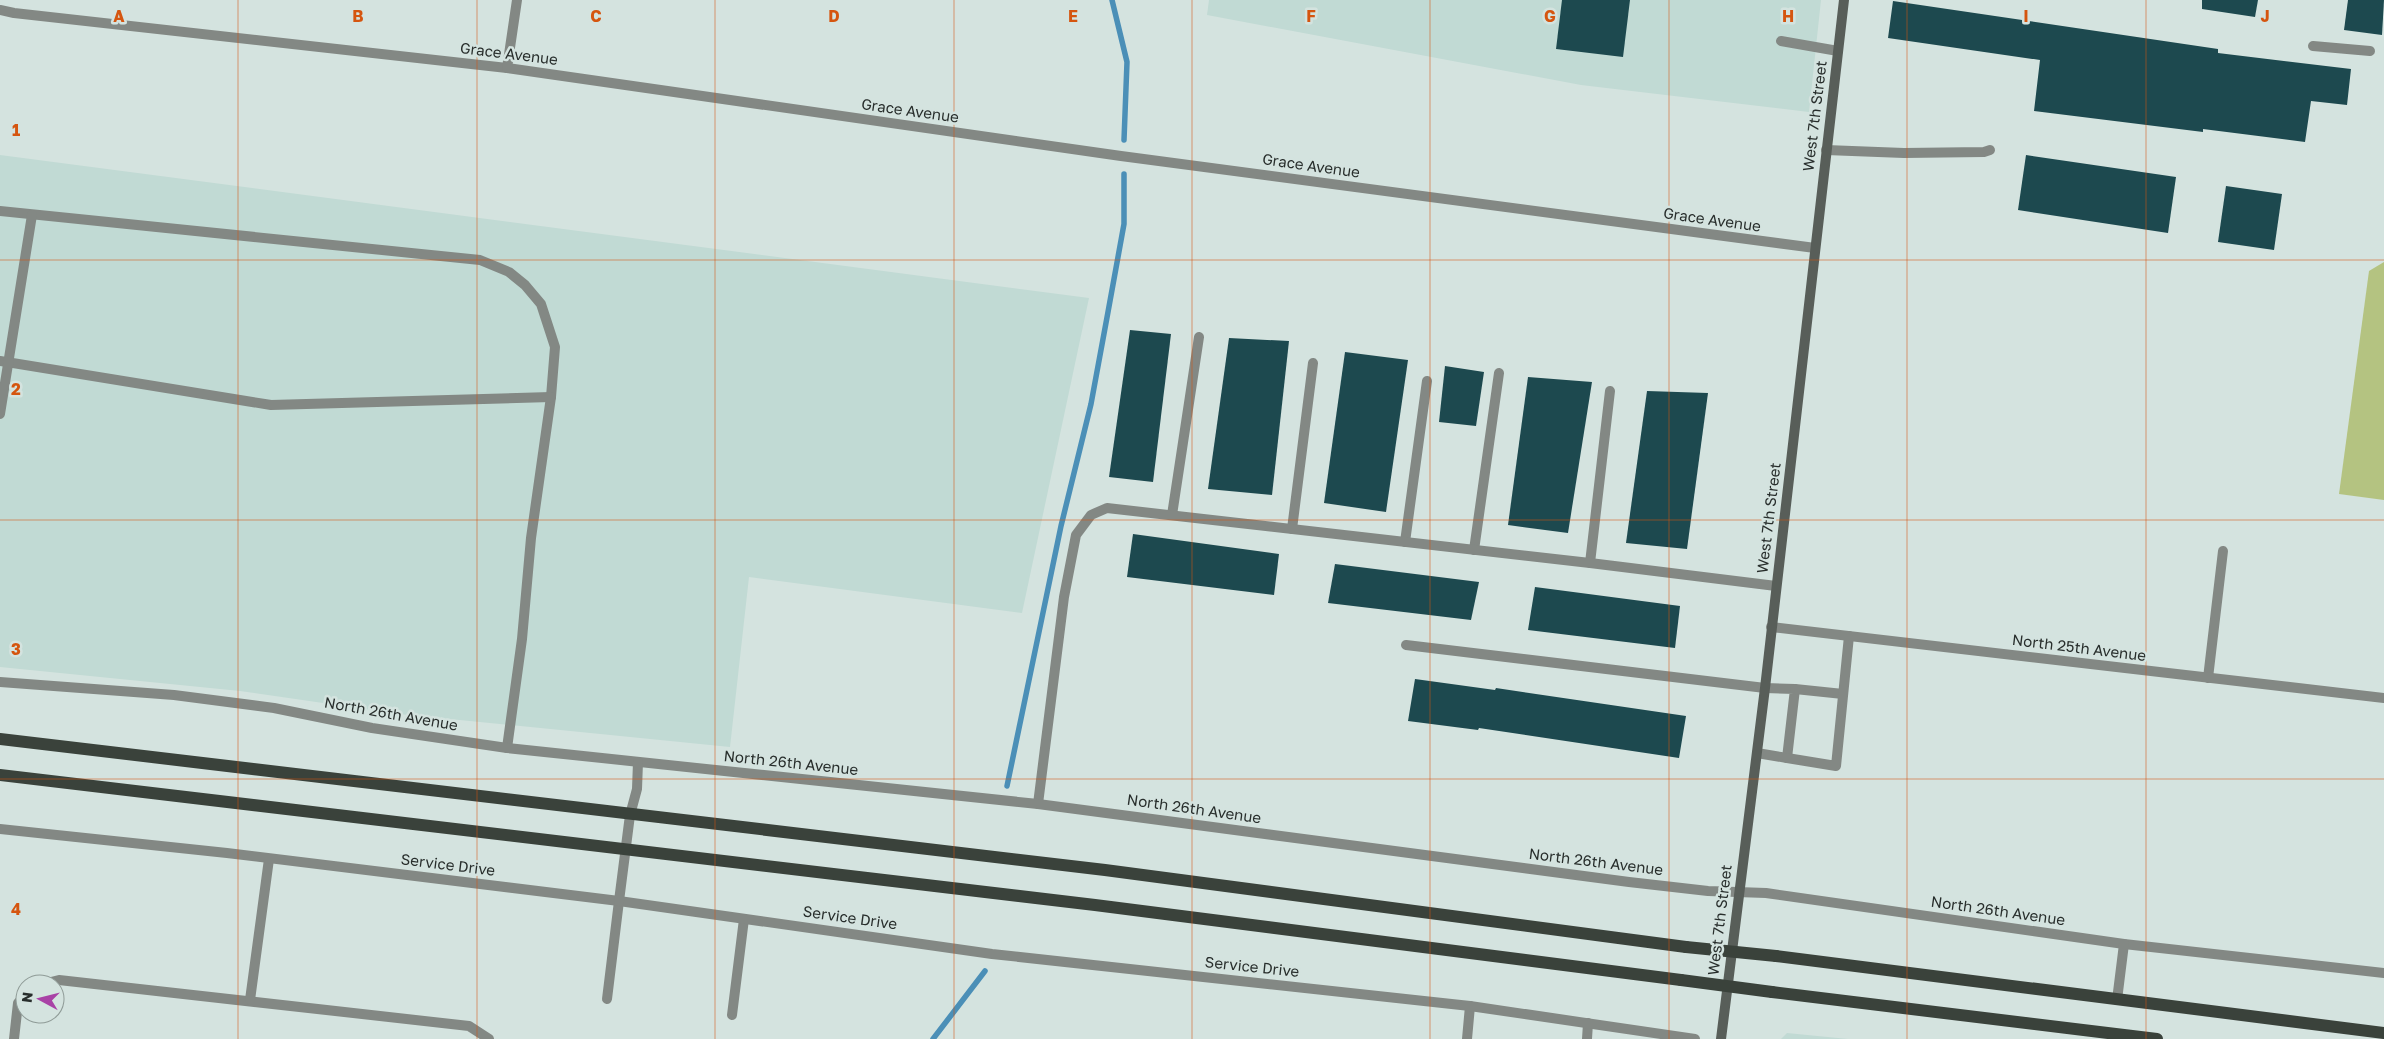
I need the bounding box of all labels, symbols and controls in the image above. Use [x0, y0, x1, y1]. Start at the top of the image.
text: A [113, 6, 125, 26]
text: B [352, 6, 364, 26]
text: C [590, 6, 602, 26]
text: D [828, 6, 840, 26]
text: E [1068, 6, 1078, 26]
text: F [1306, 6, 1316, 26]
text: G [1544, 6, 1556, 26]
text: H [1782, 6, 1794, 26]
text: I [2023, 6, 2029, 26]
text: J [2260, 6, 2270, 26]
street label: Grace Avenue [459, 38, 559, 68]
street label: West 7th Street [1798, 59, 1830, 172]
street label: Grace Avenue [860, 94, 960, 126]
text: 1 [12, 120, 20, 140]
street label: Grace Avenue [1261, 149, 1361, 181]
street label: Grace Avenue [1662, 203, 1762, 235]
text: 2 [11, 379, 21, 399]
street label: West 7th Street [1752, 461, 1784, 574]
street label: North 25th Avenue [2011, 630, 2147, 664]
text: 3 [11, 639, 21, 659]
street label: North 26th Avenue [323, 692, 460, 734]
street label: North 26th Avenue [723, 746, 860, 778]
street label: North 26th Avenue [1126, 790, 1263, 826]
street label: North 26th Avenue [1528, 844, 1665, 878]
street label: Service Drive [400, 849, 497, 879]
street label: West 7th Street [1703, 863, 1735, 976]
street label: North 26th Avenue [1930, 892, 2067, 928]
text: 4 [11, 899, 21, 919]
street label: Service Drive [802, 901, 899, 933]
street label: Service Drive [1204, 952, 1300, 980]
north arrow [15, 974, 65, 1024]
text: N [18, 991, 36, 1004]

